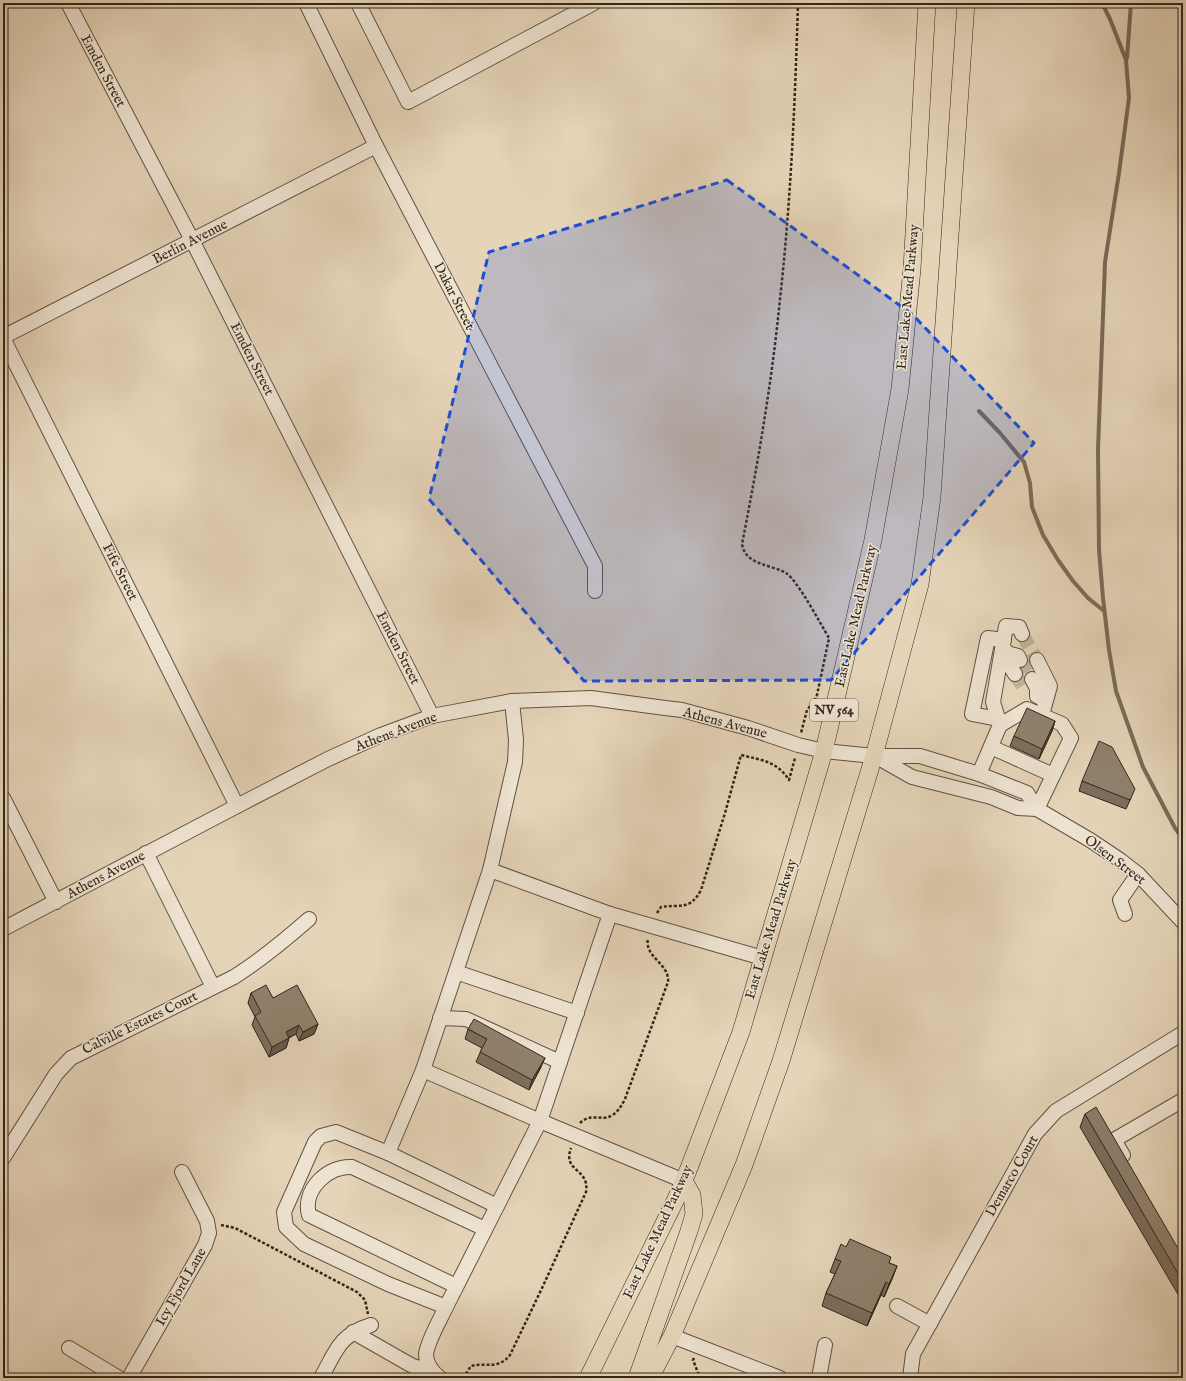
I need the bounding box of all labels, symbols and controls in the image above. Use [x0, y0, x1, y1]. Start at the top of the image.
street label: Emden Street [76, 32, 130, 111]
street label: Berlin Avenue [150, 215, 231, 269]
street label: East Lake Mead Parkway [893, 223, 923, 370]
street label: Dakar Street [429, 259, 479, 333]
street label: Emden Street [226, 319, 278, 399]
street label: Fife Street [98, 540, 142, 604]
street label: East Lake Mead Parkway [831, 543, 881, 689]
street label: Emden Street [372, 608, 424, 688]
road number: NV 564 [810, 699, 858, 721]
street label: Athens Avenue [680, 703, 770, 743]
street label: Athens Avenue [352, 708, 440, 756]
street label: Olsen Street [1081, 831, 1149, 889]
street label: Athens Avenue [63, 847, 149, 904]
street label: East Lake Mead Parkway [741, 856, 801, 1001]
street label: Calville Estates Court [79, 987, 201, 1059]
street label: Demarco Court [981, 1132, 1043, 1220]
street label: East Lake Mead Parkway [619, 1162, 697, 1302]
street label: Icy Fjord Lane [151, 1244, 211, 1329]

